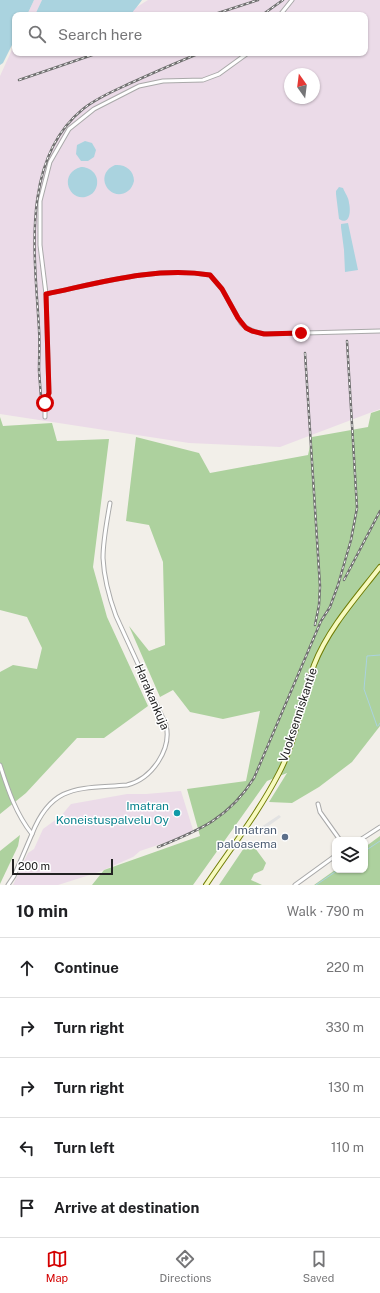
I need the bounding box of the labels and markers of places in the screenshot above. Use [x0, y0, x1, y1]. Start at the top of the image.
place label: Imatran Koneistuspalvelu Oy [56, 799, 170, 827]
marker: Imatran Koneistuspalvelu Oy [172, 808, 182, 818]
place label: Imatran paloasema [217, 823, 277, 851]
marker: Imatran paloasema [280, 832, 290, 842]

